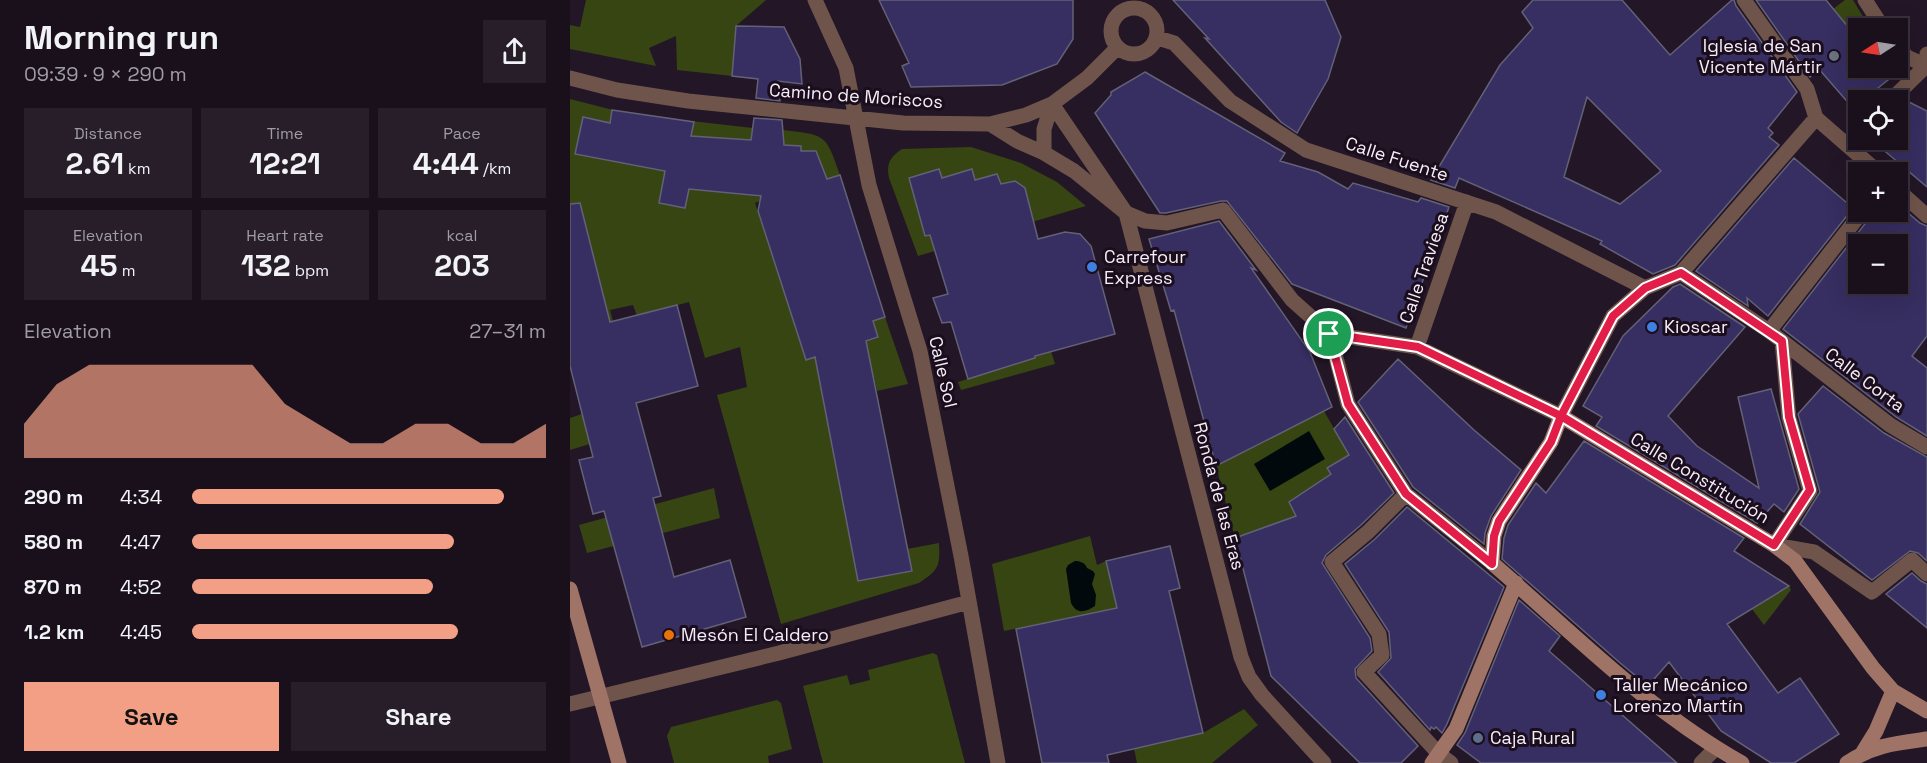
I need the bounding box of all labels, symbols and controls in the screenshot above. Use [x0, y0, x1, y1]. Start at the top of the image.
text: Morning run [24, 17, 219, 59]
north arrow [1848, 18, 1908, 78]
map controls [1848, 18, 1908, 294]
button: share [483, 20, 546, 83]
place label: Iglesia de San Vicente Mártir [1699, 34, 1822, 78]
marker: Iglesia de San Vicente Mártir [1827, 49, 1841, 63]
text: 09:39 · 9 × 290 m [24, 61, 187, 87]
street label: Camino de Moriscos [768, 78, 944, 113]
button: locate [1848, 90, 1908, 150]
text: Distance [74, 123, 142, 144]
text: Time [267, 123, 303, 144]
text: Pace [443, 123, 481, 144]
street label: Calle Fuente [1343, 131, 1451, 186]
text: 2.61 [66, 144, 124, 183]
text: 12:21 [249, 144, 321, 183]
text: 4:44 [413, 144, 479, 183]
text: km [124, 158, 150, 179]
text: /km [479, 158, 511, 179]
button: + [1848, 162, 1908, 222]
street label: Calle Traviesa [1394, 209, 1453, 326]
text: Elevation [73, 225, 143, 246]
text: Heart rate [246, 225, 324, 246]
text: kcal [447, 225, 477, 246]
button: − [1848, 234, 1908, 294]
place label: Carrefour Express [1104, 245, 1186, 289]
text: 45 [81, 246, 118, 285]
text: 132 [241, 246, 291, 285]
text: 203 [434, 246, 490, 285]
text: m [118, 260, 135, 281]
text: bpm [291, 260, 329, 281]
marker: Carrefour Express [1085, 260, 1099, 274]
pin [1303, 308, 1354, 359]
place label: Kioscar [1664, 315, 1728, 338]
icon: arrive [1312, 317, 1345, 350]
text: Elevation [24, 318, 112, 344]
text: 27–31 m [469, 318, 546, 344]
marker: Kioscar [1645, 320, 1659, 334]
street label: Calle Sol [924, 334, 963, 410]
street label: Calle Corta [1821, 342, 1910, 417]
street label: Ronda de las Eras [1189, 419, 1250, 572]
street label: Calle Constitución [1626, 427, 1774, 528]
text: 290 m [24, 484, 83, 510]
text: 4:34 [120, 484, 162, 510]
text: 580 m [24, 529, 83, 555]
text: 4:47 [120, 529, 161, 555]
text: 870 m [24, 574, 82, 600]
text: 4:52 [120, 574, 161, 600]
text: 1.2 km [24, 619, 84, 645]
text: 4:45 [120, 619, 162, 645]
place label: Mesón El Caldero [681, 623, 829, 646]
marker: Mesón El Caldero [662, 628, 676, 642]
place label: Taller Mecánico Lorenzo Martín [1613, 673, 1748, 717]
button: Save [24, 682, 279, 751]
button: Share [291, 682, 546, 751]
marker: Taller Mecánico Lorenzo Martín [1594, 688, 1608, 702]
place label: Caja Rural [1490, 726, 1575, 749]
marker: Caja Rural [1471, 731, 1485, 745]

